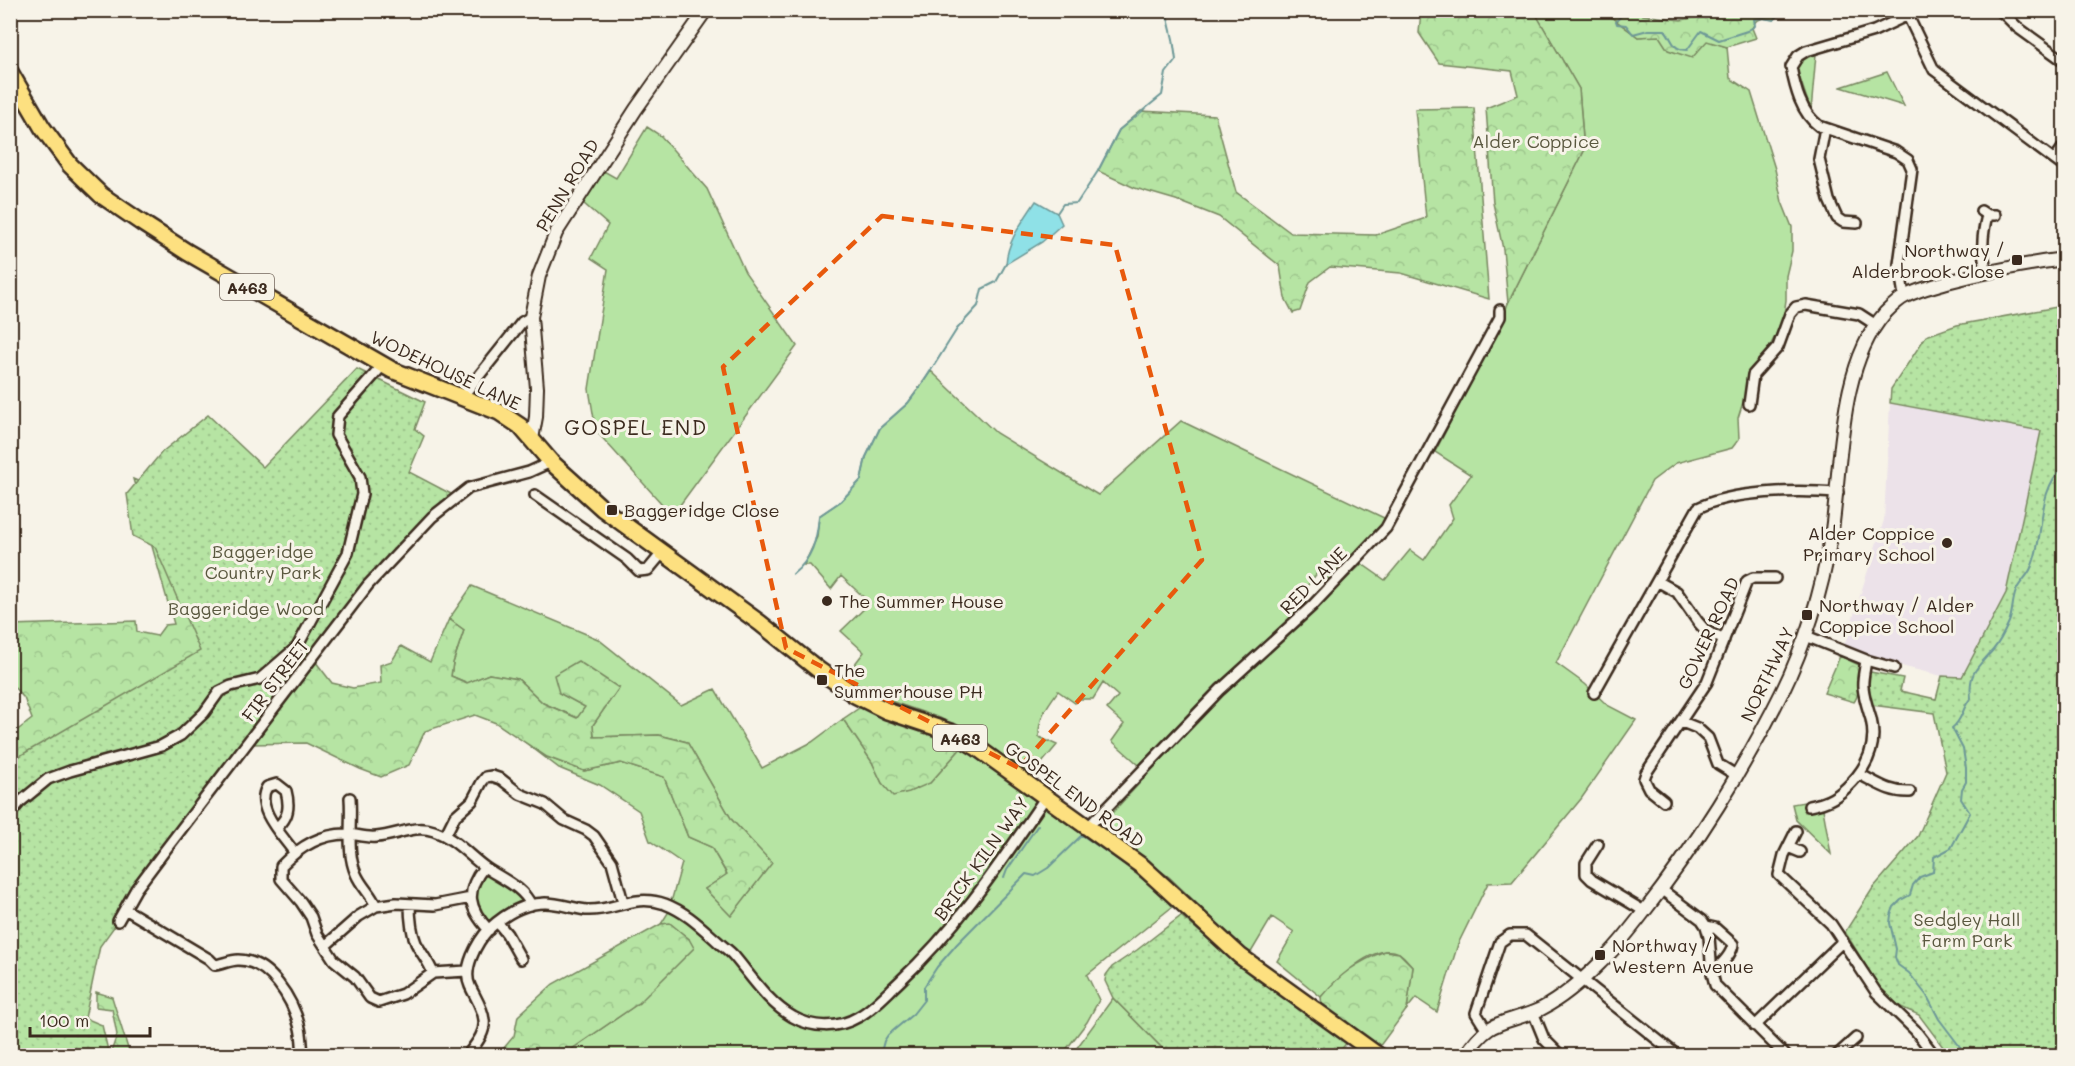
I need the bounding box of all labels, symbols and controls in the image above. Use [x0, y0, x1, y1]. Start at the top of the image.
park label: Alder Coppice [1472, 129, 1600, 153]
street label: PENN ROAD [530, 134, 604, 236]
place label: Northway / Alderbrook Close [1851, 238, 2005, 283]
marker: Northway / Alderbrook Close [2010, 253, 2024, 267]
road number: A463 [220, 274, 274, 300]
street label: WODEHOUSE LANE [367, 325, 525, 415]
district label: GOSPEL END [564, 413, 708, 440]
place label: Baggeridge Close [624, 498, 780, 522]
marker: Baggeridge Close [605, 503, 619, 517]
place label: Alder Coppice Primary School [1803, 521, 1935, 566]
marker: Alder Coppice Primary School [1940, 536, 1954, 550]
park label: Baggeridge Country Park [205, 539, 321, 584]
street label: RED LANE [1274, 541, 1352, 619]
street label: GOWER ROAD [1671, 573, 1745, 693]
place label: The Summer House [839, 589, 1004, 613]
place label: Northway / Alder Coppice School [1819, 593, 1974, 638]
marker: The Summer House [820, 594, 834, 608]
park label: Baggeridge Wood [168, 596, 324, 620]
marker: Northway / Alder Coppice School [1800, 608, 1814, 622]
street label: NORTHWAY [1735, 623, 1799, 725]
street label: FIR STREET [236, 634, 314, 726]
place label: The Summerhouse PH [834, 658, 983, 703]
marker: The Summerhouse PH [815, 673, 829, 687]
road number: A463 [933, 725, 987, 751]
street label: GOSPEL END ROAD [1001, 735, 1149, 853]
street label: BRICK KILN WAY [928, 791, 1034, 925]
park label: Sedgley Hall Farm Park [1913, 907, 2021, 952]
place label: Northway / Western Avenue [1612, 933, 1754, 978]
marker: Northway / Western Avenue [1593, 948, 1607, 962]
scale bar [30, 1000, 150, 1038]
text: 100 m [39, 1008, 89, 1032]

